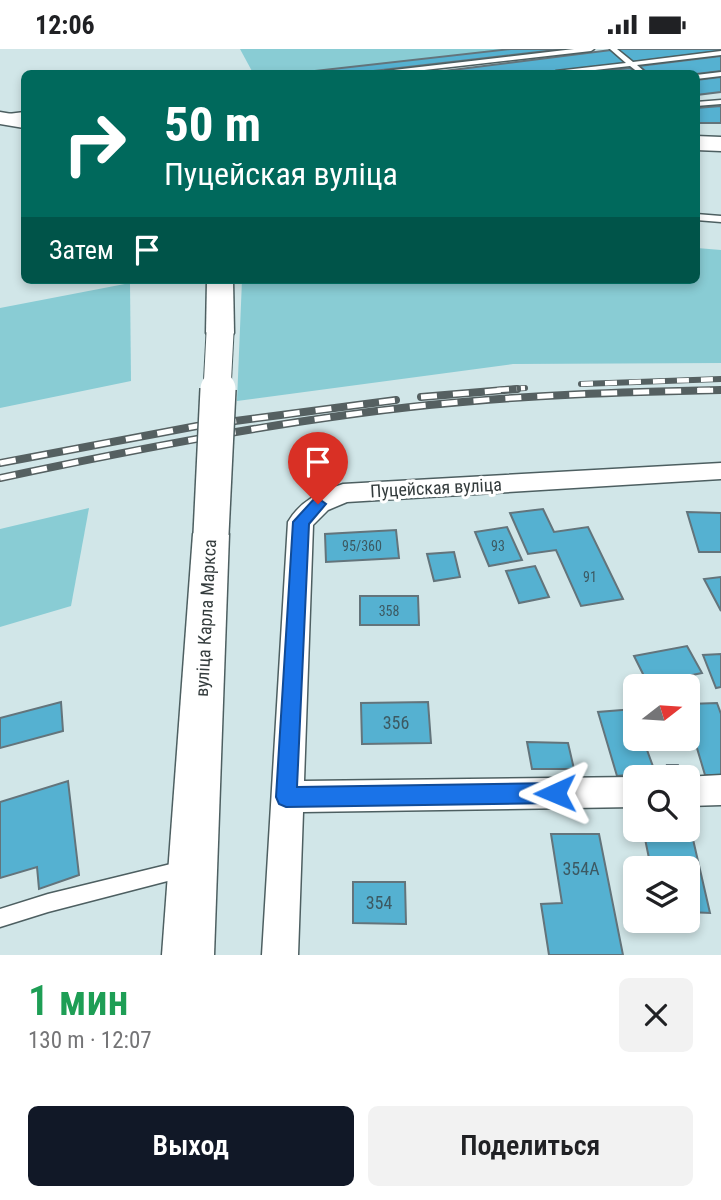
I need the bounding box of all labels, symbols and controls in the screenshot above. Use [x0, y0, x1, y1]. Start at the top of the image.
text: 12:06 [35, 10, 95, 40]
text: 50 m [164, 96, 261, 153]
icon: right [49, 98, 140, 189]
text: Пуцейская вуліца [164, 155, 398, 193]
icon: arrive [128, 231, 166, 269]
text: Затем [49, 235, 114, 265]
pin [288, 432, 348, 504]
icon: arrive [299, 443, 337, 481]
street label: Пуцейская вуліца [370, 474, 502, 501]
house number: 95/360 [342, 538, 382, 554]
house number: 93 [491, 538, 505, 554]
street label: вуліца Карла Маркса [191, 539, 220, 697]
house number: 91 [583, 569, 597, 585]
house number: 358 [379, 603, 399, 619]
north arrow [623, 674, 700, 751]
map controls [623, 674, 700, 933]
house number: 356 [383, 712, 409, 733]
position arrow [518, 756, 592, 830]
button: search [623, 765, 700, 842]
button: layers [623, 856, 700, 933]
house number: 354А [562, 858, 600, 879]
house number: 354 [366, 892, 392, 913]
text: 1 мин [28, 976, 129, 1025]
button: close [619, 978, 693, 1052]
text: 130 m · 12:07 [28, 1027, 152, 1054]
button: Выход [28, 1106, 354, 1186]
button: Поделиться [368, 1106, 693, 1186]

